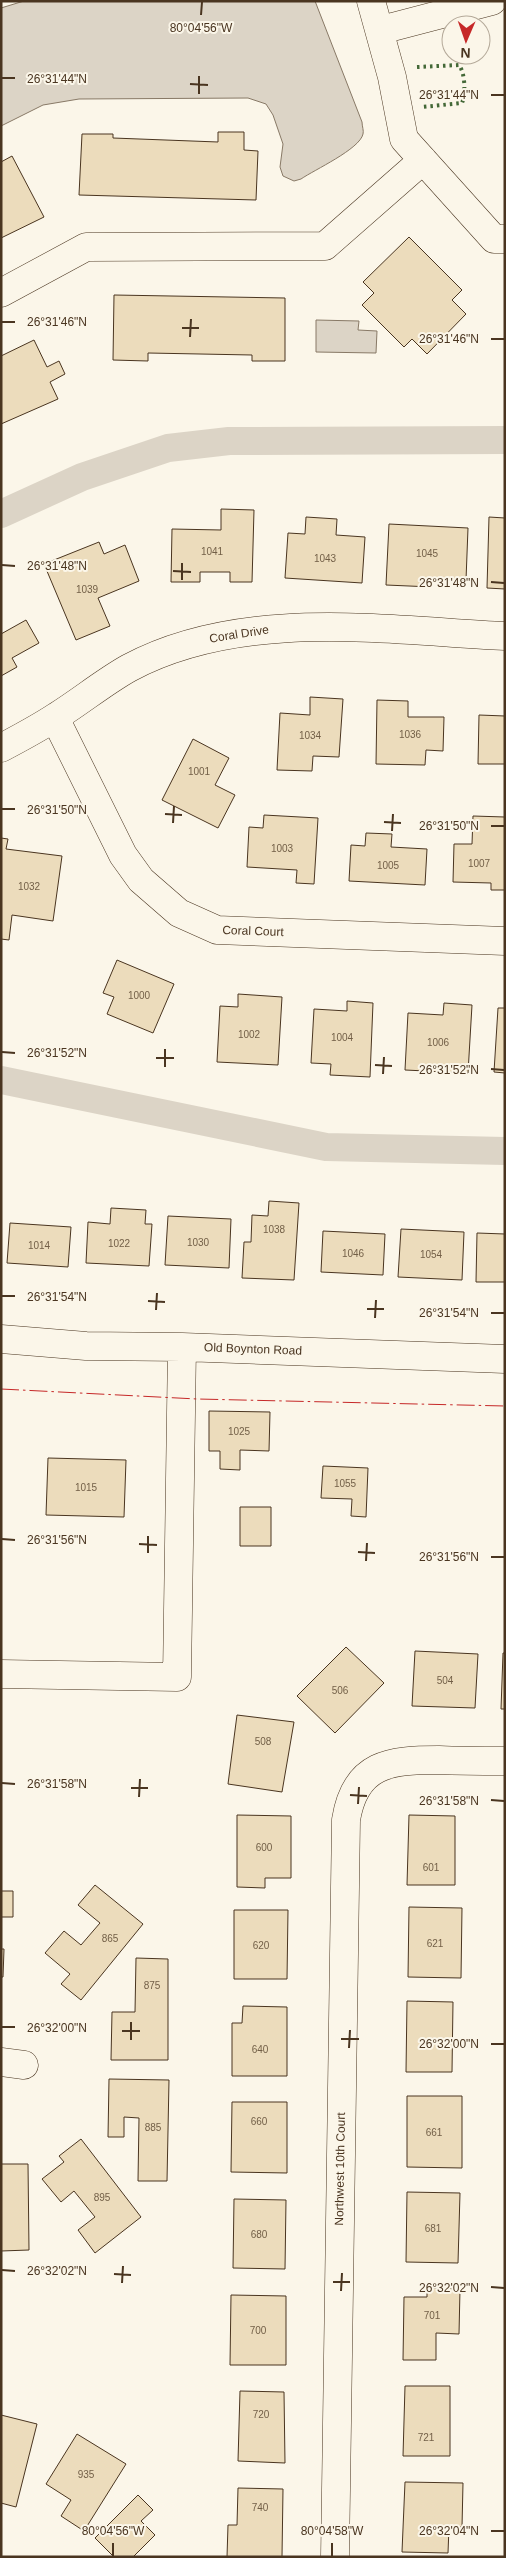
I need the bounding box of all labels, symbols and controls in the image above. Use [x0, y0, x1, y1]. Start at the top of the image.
north arrow [441, 15, 491, 65]
text: 80°04'56"W [170, 21, 233, 35]
text: N [460, 45, 471, 61]
text: 26°31'44"N [27, 72, 87, 86]
text: 26°31'44"N [419, 88, 479, 102]
text: 26°31'46"N [27, 315, 87, 329]
text: 26°31'46"N [419, 332, 479, 346]
house number: 1041 [201, 546, 224, 557]
house number: 1045 [416, 548, 439, 559]
house number: 1043 [314, 553, 337, 564]
text: 26°31'48"N [27, 559, 87, 573]
text: 26°31'48"N [419, 576, 479, 590]
house number: 1039 [76, 584, 99, 595]
street label: Coral Drive [208, 622, 270, 646]
house number: 1036 [399, 729, 422, 740]
house number: 1034 [299, 730, 322, 741]
house number: 1001 [188, 766, 211, 777]
text: 26°31'50"N [27, 803, 87, 817]
text: 26°31'50"N [419, 819, 479, 833]
house number: 1003 [271, 843, 294, 854]
house number: 1007 [468, 858, 491, 869]
house number: 1005 [377, 860, 400, 871]
house number: 1032 [18, 881, 41, 892]
street label: Coral Court [222, 923, 285, 939]
house number: 1000 [128, 990, 151, 1001]
house number: 1002 [238, 1029, 261, 1040]
house number: 1004 [331, 1032, 354, 1043]
house number: 1006 [427, 1037, 450, 1048]
text: 26°31'52"N [27, 1046, 87, 1060]
text: 26°31'52"N [419, 1063, 479, 1077]
house number: 1038 [263, 1224, 286, 1235]
house number: 1030 [187, 1237, 210, 1248]
house number: 1022 [108, 1238, 131, 1249]
house number: 1014 [28, 1240, 51, 1251]
house number: 1046 [342, 1248, 365, 1259]
house number: 1054 [420, 1249, 443, 1260]
text: 26°31'54"N [27, 1290, 87, 1304]
text: 26°31'54"N [419, 1306, 479, 1320]
street label: Old Boynton Road [204, 1340, 302, 1358]
house number: 1025 [228, 1426, 251, 1437]
house number: 1055 [334, 1478, 357, 1489]
house number: 1015 [75, 1482, 98, 1493]
text: 26°31'56"N [27, 1533, 87, 1547]
text: 26°31'56"N [419, 1550, 479, 1564]
house number: 504 [437, 1675, 454, 1686]
house number: 506 [332, 1685, 349, 1696]
house number: 508 [255, 1736, 272, 1747]
text: 26°31'58"N [27, 1777, 87, 1791]
text: 26°31'58"N [419, 1794, 479, 1808]
house number: 600 [256, 1842, 273, 1853]
house number: 601 [423, 1862, 440, 1873]
house number: 865 [102, 1933, 119, 1944]
house number: 621 [427, 1938, 444, 1949]
house number: 620 [253, 1940, 270, 1951]
house number: 875 [144, 1980, 161, 1991]
text: 26°32'00"N [27, 2021, 87, 2035]
text: 26°32'00"N [419, 2037, 479, 2051]
house number: 640 [252, 2044, 269, 2055]
street label: Northwest 10th Court [332, 2112, 348, 2226]
house number: 660 [251, 2116, 268, 2127]
house number: 885 [145, 2122, 162, 2133]
house number: 661 [426, 2127, 443, 2138]
house number: 895 [94, 2192, 111, 2203]
house number: 681 [425, 2223, 442, 2234]
house number: 680 [251, 2229, 268, 2240]
text: 26°32'02"N [27, 2264, 87, 2278]
text: 26°32'02"N [419, 2281, 479, 2295]
house number: 701 [424, 2310, 441, 2321]
house number: 700 [250, 2325, 267, 2336]
house number: 720 [253, 2409, 270, 2420]
house number: 721 [418, 2432, 435, 2443]
house number: 935 [78, 2469, 95, 2480]
house number: 740 [252, 2502, 269, 2513]
text: 80°04'56"W [82, 2524, 145, 2538]
text: 80°04'58"W [301, 2524, 364, 2538]
text: 26°32'04"N [419, 2524, 479, 2538]

